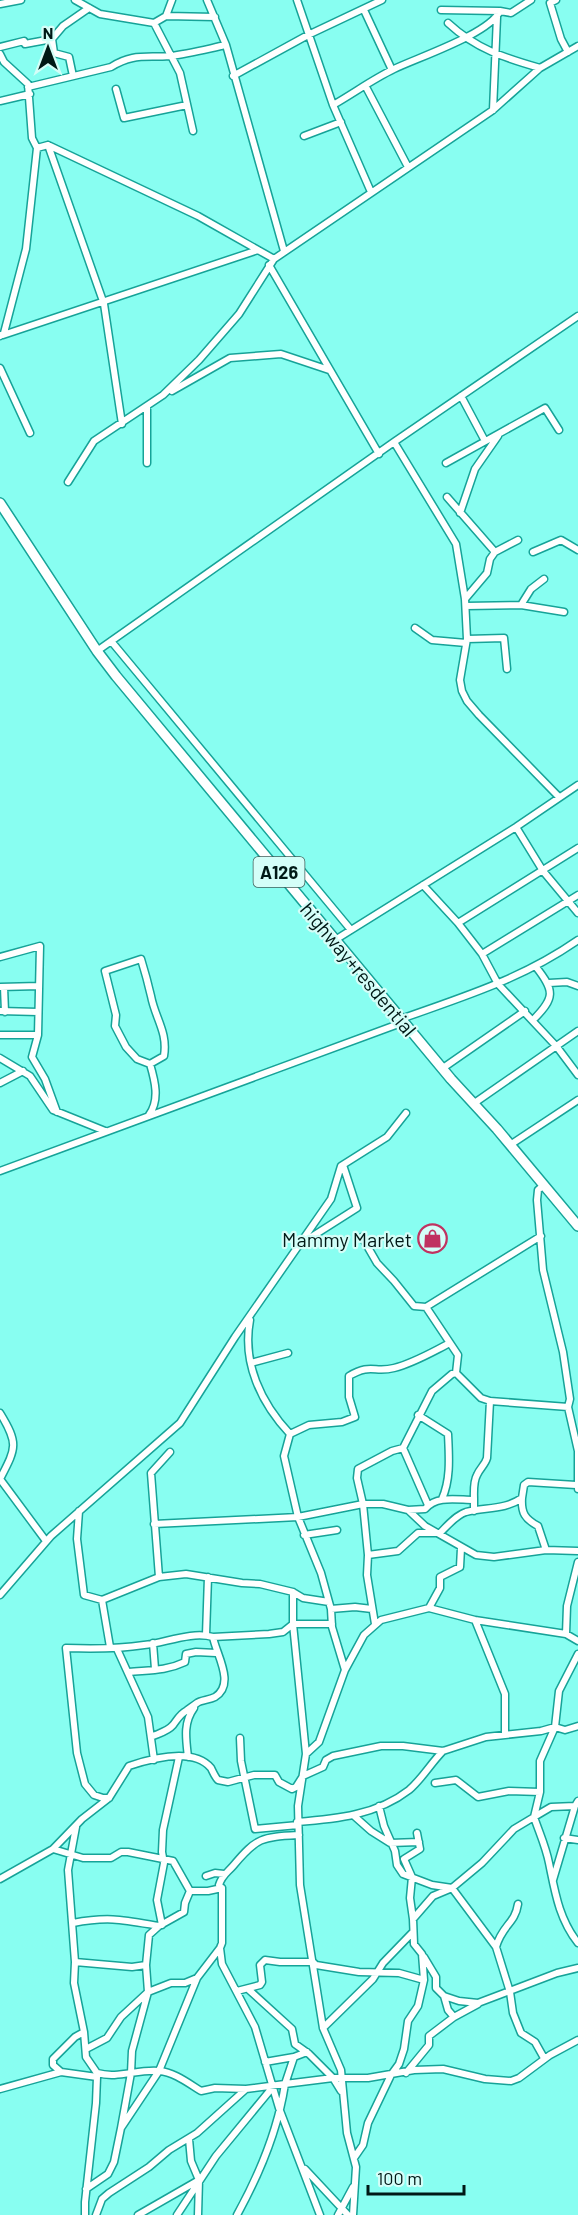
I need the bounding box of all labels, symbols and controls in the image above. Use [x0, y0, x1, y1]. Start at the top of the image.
north arrow [18, 18, 78, 78]
text: N [43, 23, 53, 42]
road number: A126 [254, 857, 304, 887]
street label: highway+resdential [296, 897, 422, 1041]
shop icon: Mammy Market [417, 1223, 449, 1255]
place label: Mammy Market [282, 1227, 412, 1251]
scale bar [368, 2158, 464, 2196]
text: 100 m [377, 2167, 422, 2189]

